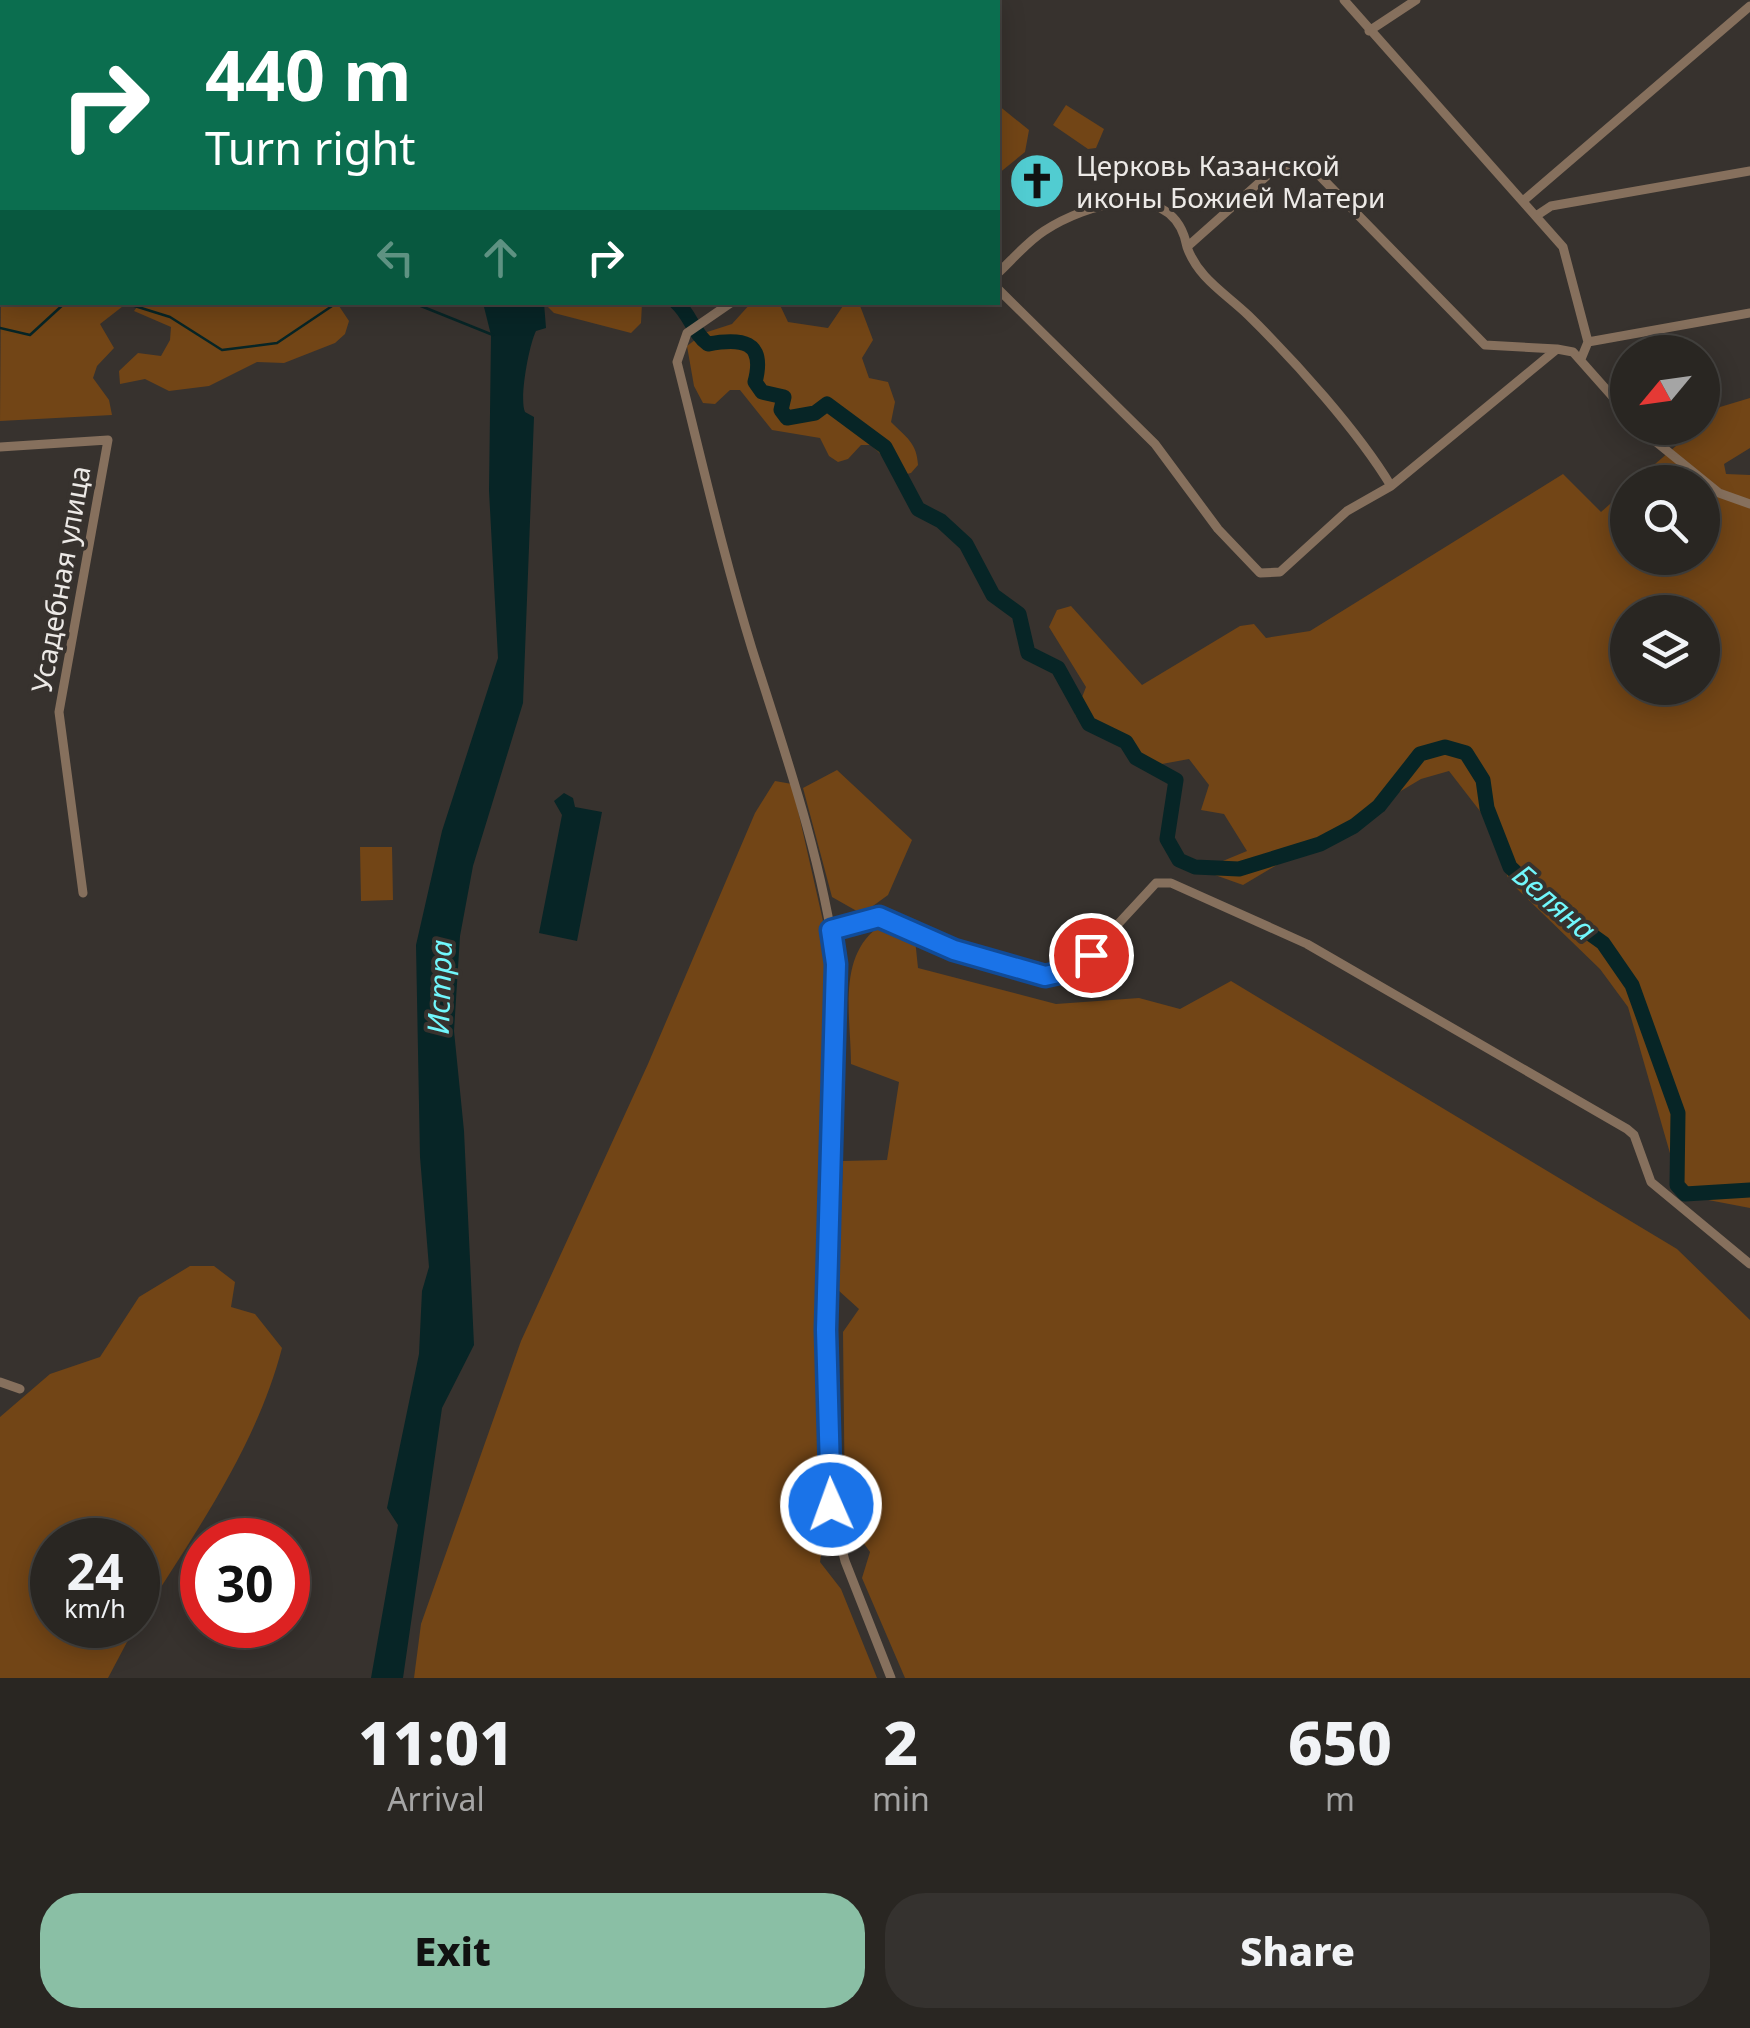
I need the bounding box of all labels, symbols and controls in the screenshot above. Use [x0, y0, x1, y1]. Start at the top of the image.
text: 440 m [205, 26, 412, 122]
icon: right [40, 40, 170, 170]
text: Turn right [205, 117, 416, 178]
place label: Церковь Казанской иконы Божией Матери [1076, 146, 1385, 216]
church icon: Церковь Казанской иконы Божией Матери [1007, 151, 1067, 211]
icon: left [368, 230, 423, 285]
icon: ahead [473, 230, 528, 285]
icon: right [578, 230, 633, 285]
north arrow [1610, 335, 1720, 445]
map controls [1610, 335, 1720, 705]
street label: Усадебная улица [21, 463, 99, 695]
button: search [1610, 465, 1720, 575]
button: layers [1610, 595, 1720, 705]
water label: Беляна [1505, 854, 1605, 950]
pin [1049, 913, 1134, 998]
icon: arrive [1064, 928, 1119, 983]
water label: Истра [417, 939, 461, 1035]
position arrow [779, 1453, 883, 1557]
speed limit sign: 30 [180, 1518, 310, 1648]
text: 24 [66, 1537, 124, 1605]
text: km/h [64, 1591, 126, 1625]
text: 11:01 [358, 1701, 514, 1783]
text: 2 [884, 1701, 918, 1783]
text: 650 [1288, 1701, 1392, 1783]
text: Arrival [387, 1777, 485, 1820]
text: min [872, 1777, 930, 1820]
text: m [1325, 1777, 1355, 1820]
button: Exit [40, 1893, 865, 2008]
button: Share [885, 1893, 1710, 2008]

